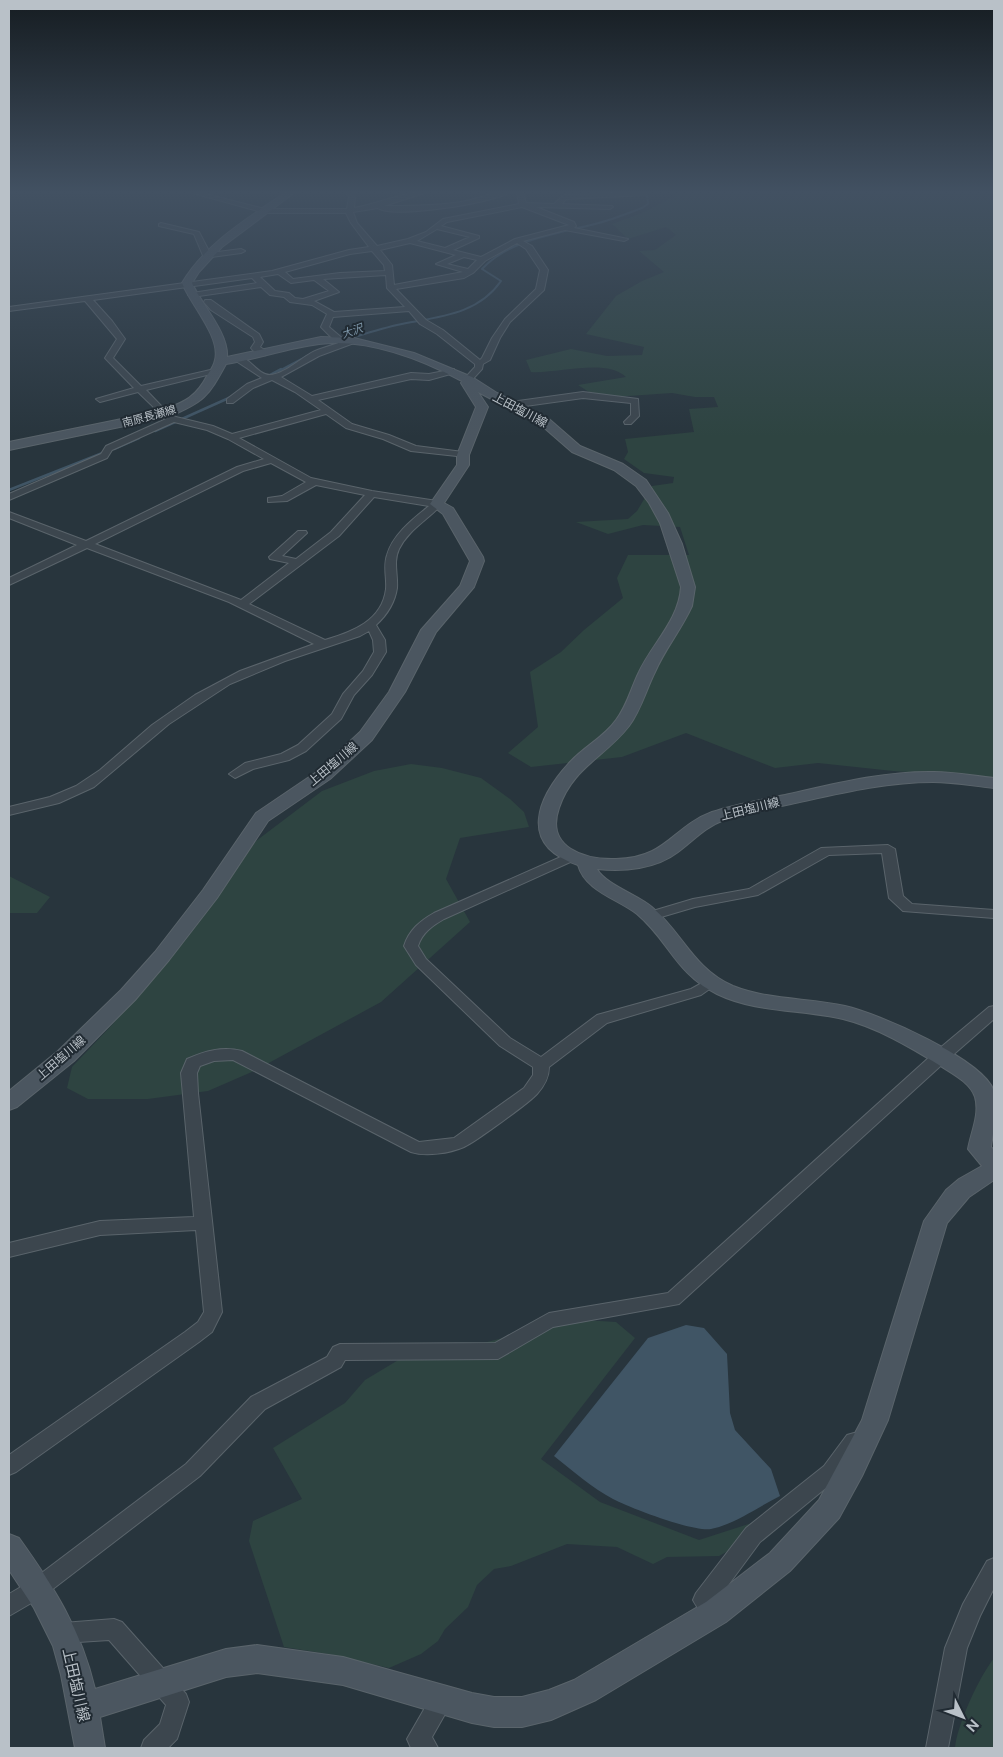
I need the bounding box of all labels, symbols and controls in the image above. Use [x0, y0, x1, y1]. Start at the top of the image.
water label: 大沢 [340, 321, 366, 340]
street label: 上田塩川線 [490, 390, 550, 430]
street label: 南原長瀬線 [121, 403, 177, 429]
street label: 上田塩川線 [306, 739, 360, 789]
street label: 上田塩川線 [719, 795, 781, 823]
street label: 上田塩川線 [34, 1033, 88, 1083]
street label: 上田塩川線 [60, 1646, 93, 1723]
north arrow [938, 1692, 988, 1742]
text: N [963, 1716, 982, 1735]

